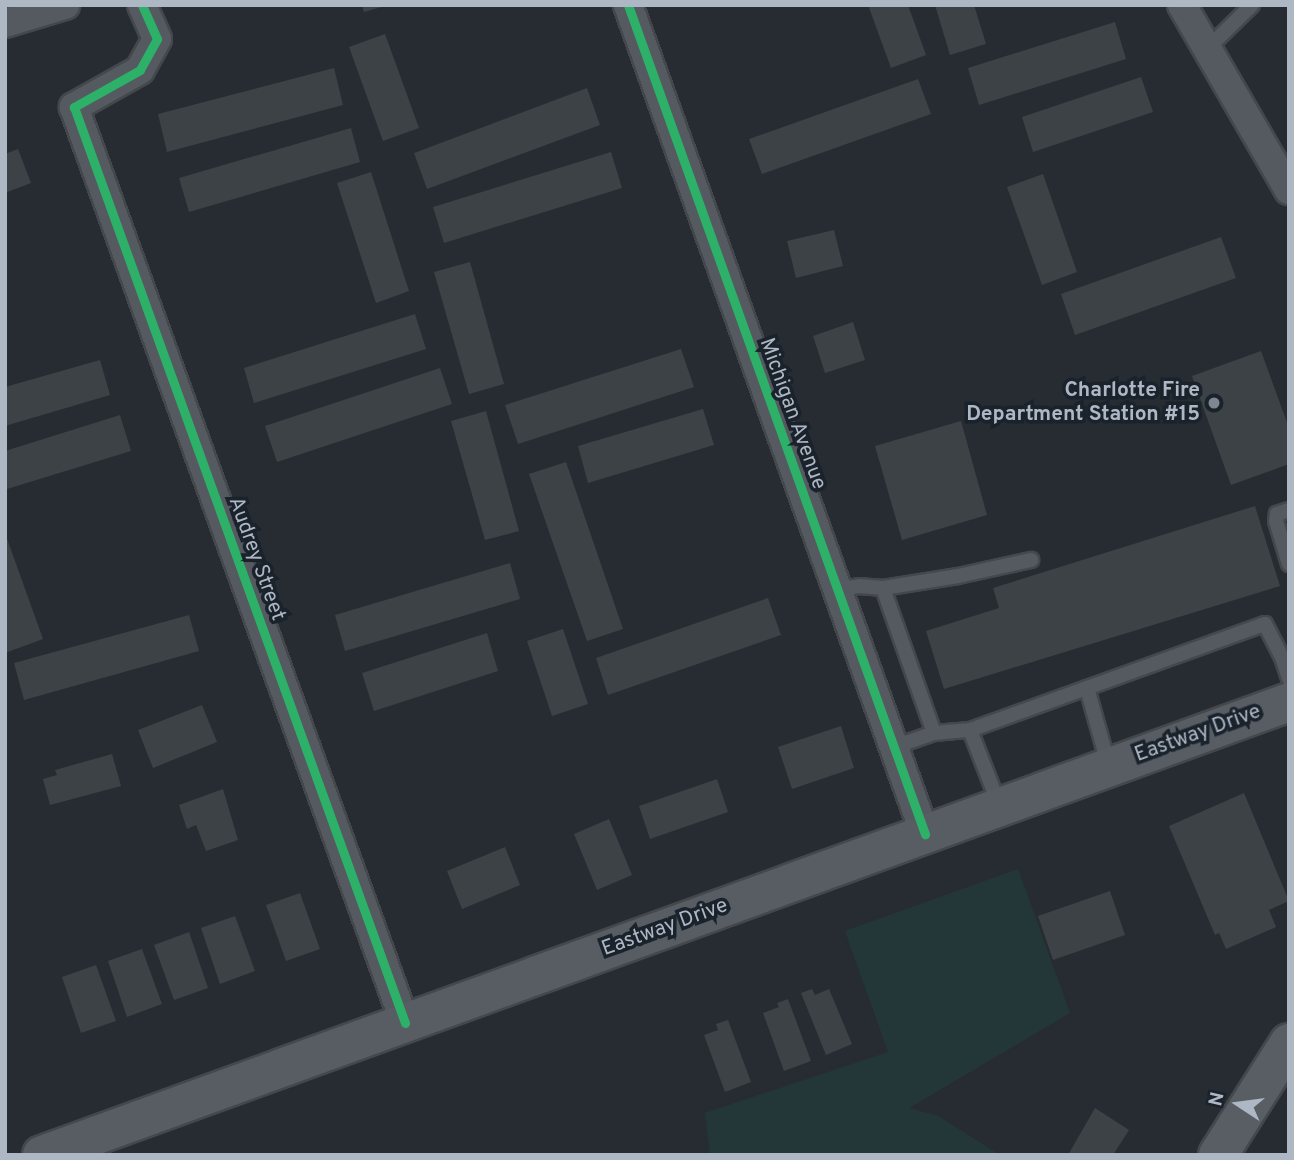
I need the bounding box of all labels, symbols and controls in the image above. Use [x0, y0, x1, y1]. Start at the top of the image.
street label: Michigan Avenue [753, 334, 831, 494]
place label: Charlotte Fire Department Station #15 [966, 378, 1200, 428]
marker: Charlotte Fire Department Station #15 [1206, 395, 1222, 411]
street label: Audrey Street [222, 494, 290, 624]
street label: Eastway Drive [1132, 700, 1264, 768]
street label: Eastway Drive [599, 894, 731, 962]
north arrow [1203, 1069, 1273, 1139]
text: N [1204, 1090, 1231, 1109]

